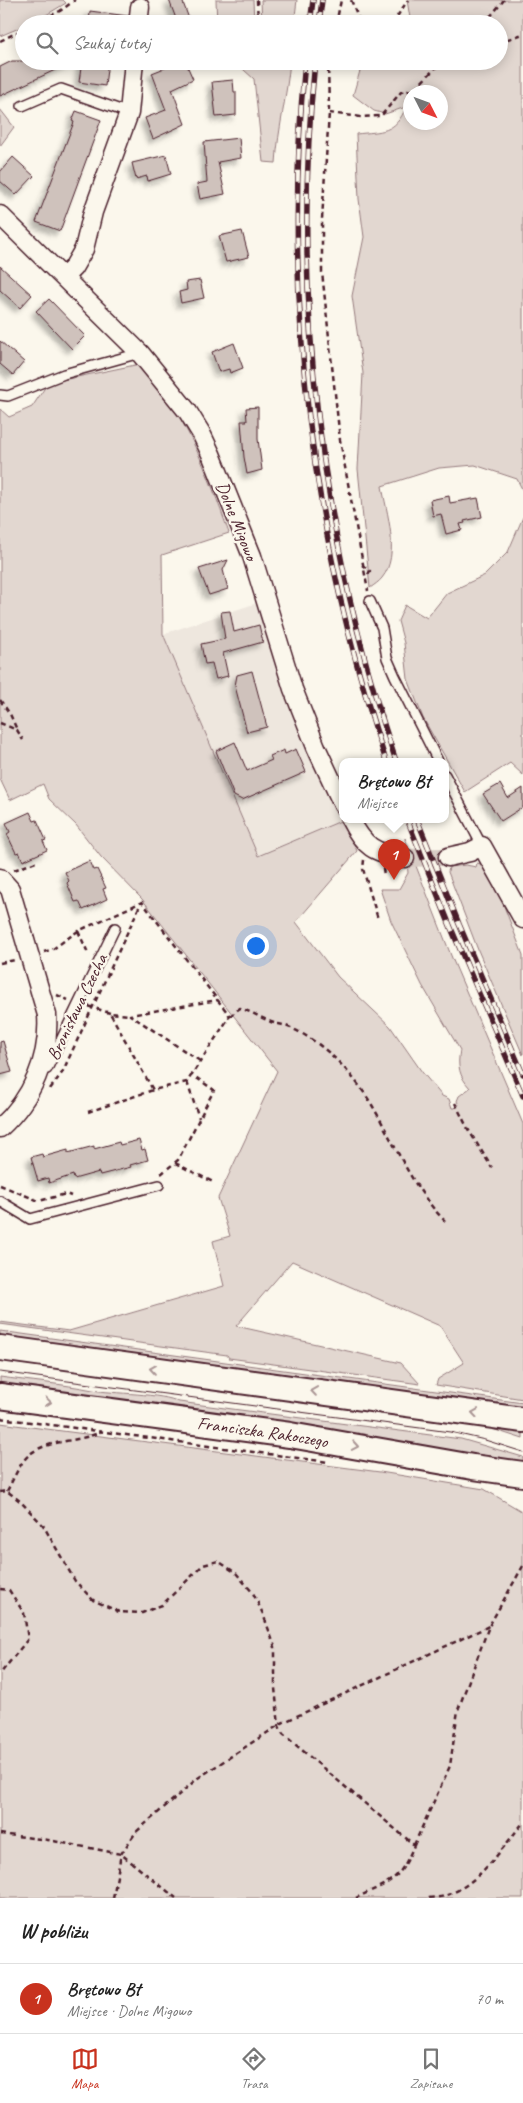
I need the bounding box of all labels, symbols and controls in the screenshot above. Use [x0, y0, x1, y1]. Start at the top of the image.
search box [15, 15, 508, 70]
icon: search [33, 29, 61, 57]
text: Szukaj tutaj [73, 31, 150, 55]
north arrow [403, 85, 448, 130]
street label: Dolne Migowo [211, 478, 263, 565]
popup [339, 758, 449, 823]
text: Brętowo Bt [357, 769, 431, 793]
text: Miejsce [357, 793, 397, 813]
pin: 1 [378, 839, 410, 880]
your location [243, 933, 269, 959]
street label: Bronisława Czecha [42, 949, 113, 1064]
one-way arrow [148, 1364, 156, 1375]
one-way arrow [309, 1386, 317, 1397]
one-way arrow [45, 1396, 53, 1407]
one-way arrow [470, 1408, 478, 1419]
street label: Franciszka Rakoczego [196, 1412, 331, 1453]
one-way arrow [351, 1441, 360, 1451]
text: W pobliżu [20, 1918, 87, 1944]
text: Brętowo Bt [67, 1977, 141, 2001]
text: 1 [32, 1989, 40, 2009]
text: 70 m [476, 1989, 503, 2009]
text: Miejsce · Dolne Migowo [67, 2001, 191, 2021]
tab: Mapa [71, 2045, 99, 2092]
tab: Trasa [240, 2045, 268, 2092]
tab: Zapisane [410, 2045, 452, 2092]

